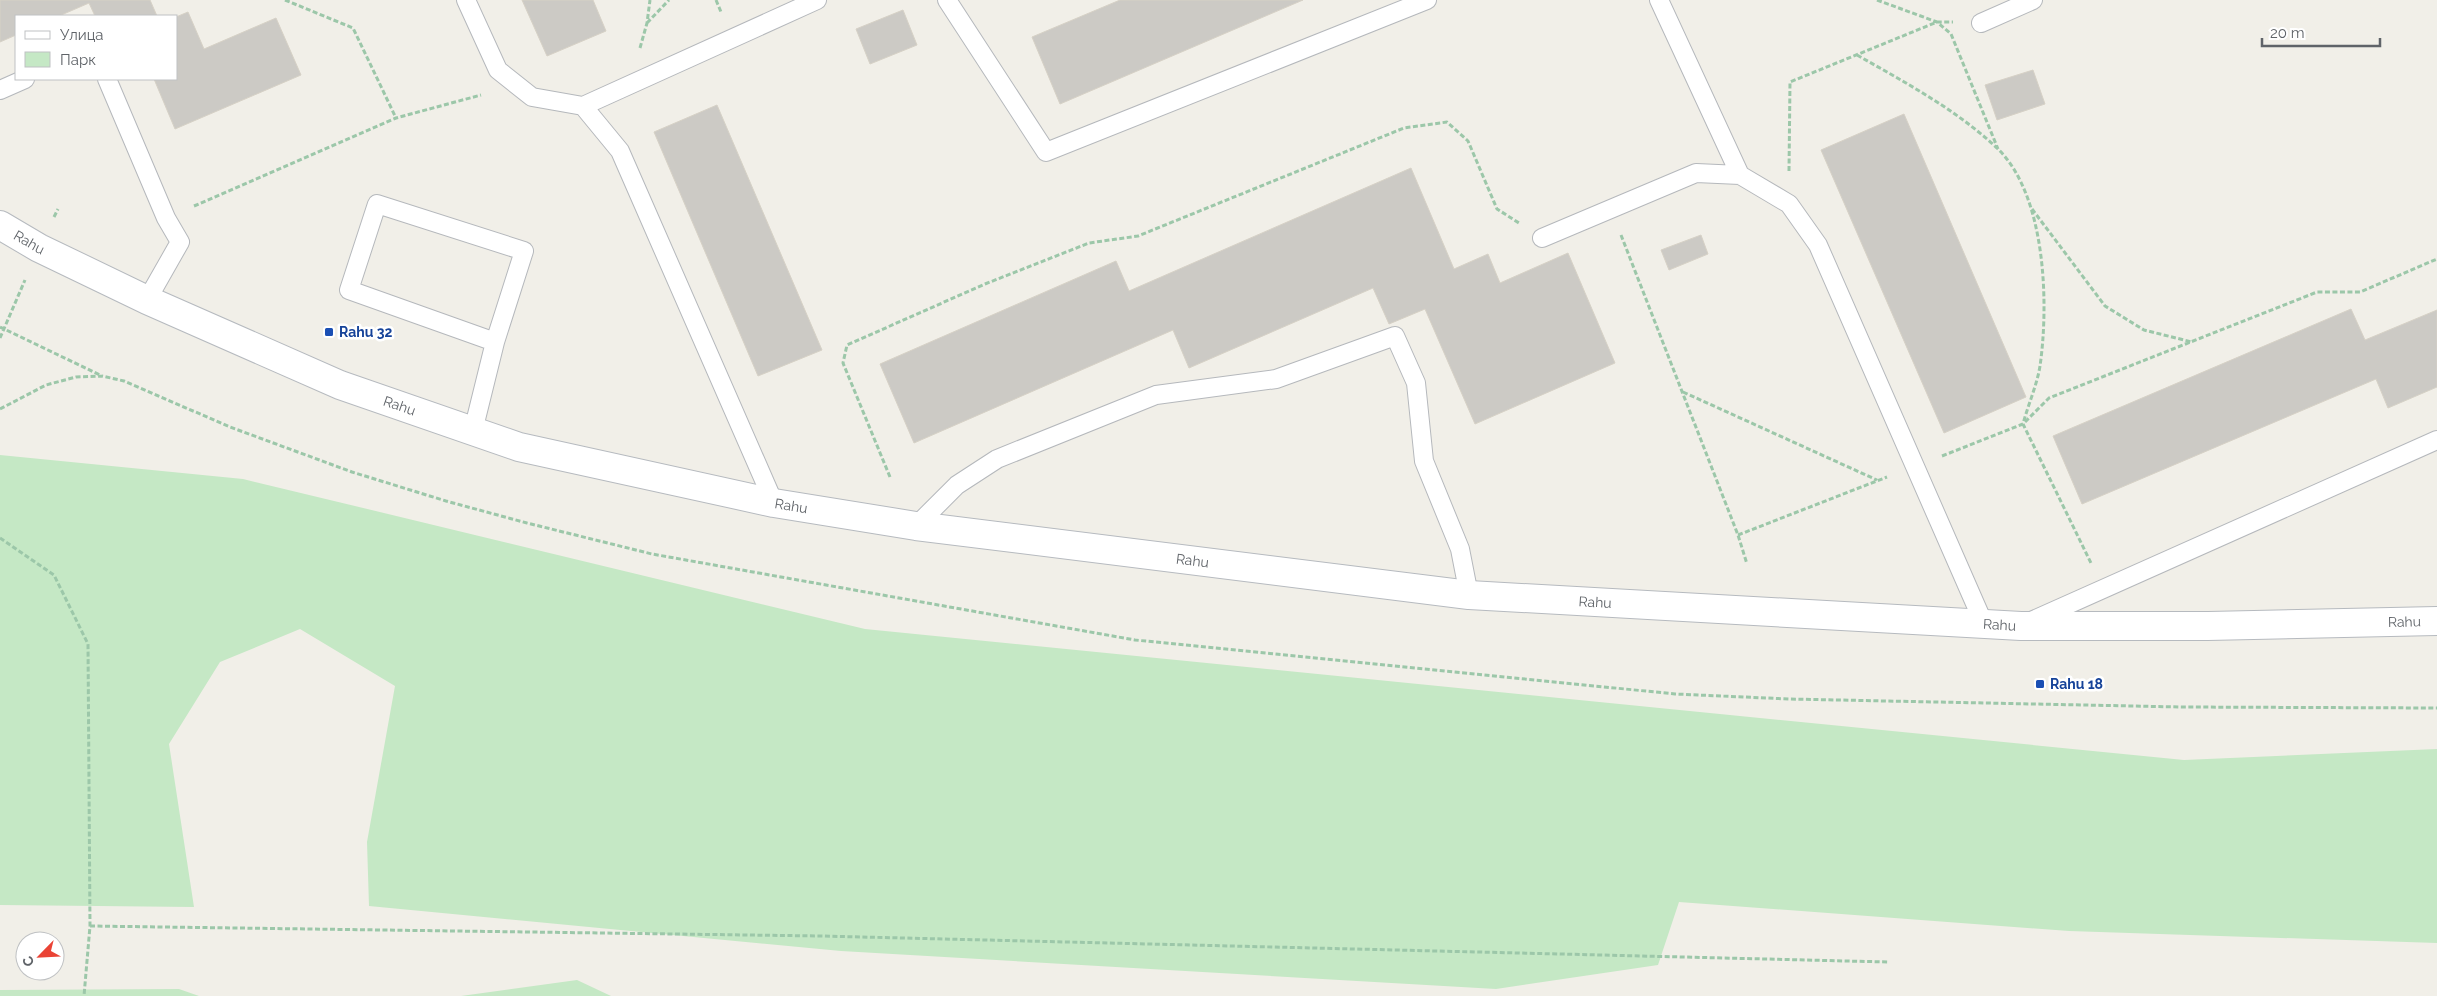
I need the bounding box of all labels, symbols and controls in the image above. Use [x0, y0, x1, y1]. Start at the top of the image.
legend [15, 15, 178, 80]
scale bar [2262, 15, 2380, 47]
text: 20 m [2270, 24, 2305, 42]
text: Улица [60, 26, 104, 44]
text: Парк [60, 51, 96, 69]
street label: Rahu [11, 227, 47, 258]
place label: Rahu 32 [339, 324, 392, 340]
marker: Rahu 32 [323, 326, 335, 338]
street label: Rahu [381, 393, 418, 419]
street label: Rahu [774, 495, 809, 516]
street label: Rahu [1175, 551, 1210, 570]
street label: Rahu [1578, 593, 1612, 611]
street label: Rahu [2388, 613, 2421, 630]
street label: Rahu [1982, 616, 2016, 634]
place label: Rahu 18 [2050, 676, 2103, 692]
marker: Rahu 18 [2034, 678, 2046, 690]
north arrow [15, 931, 65, 981]
text: С [19, 953, 37, 969]

